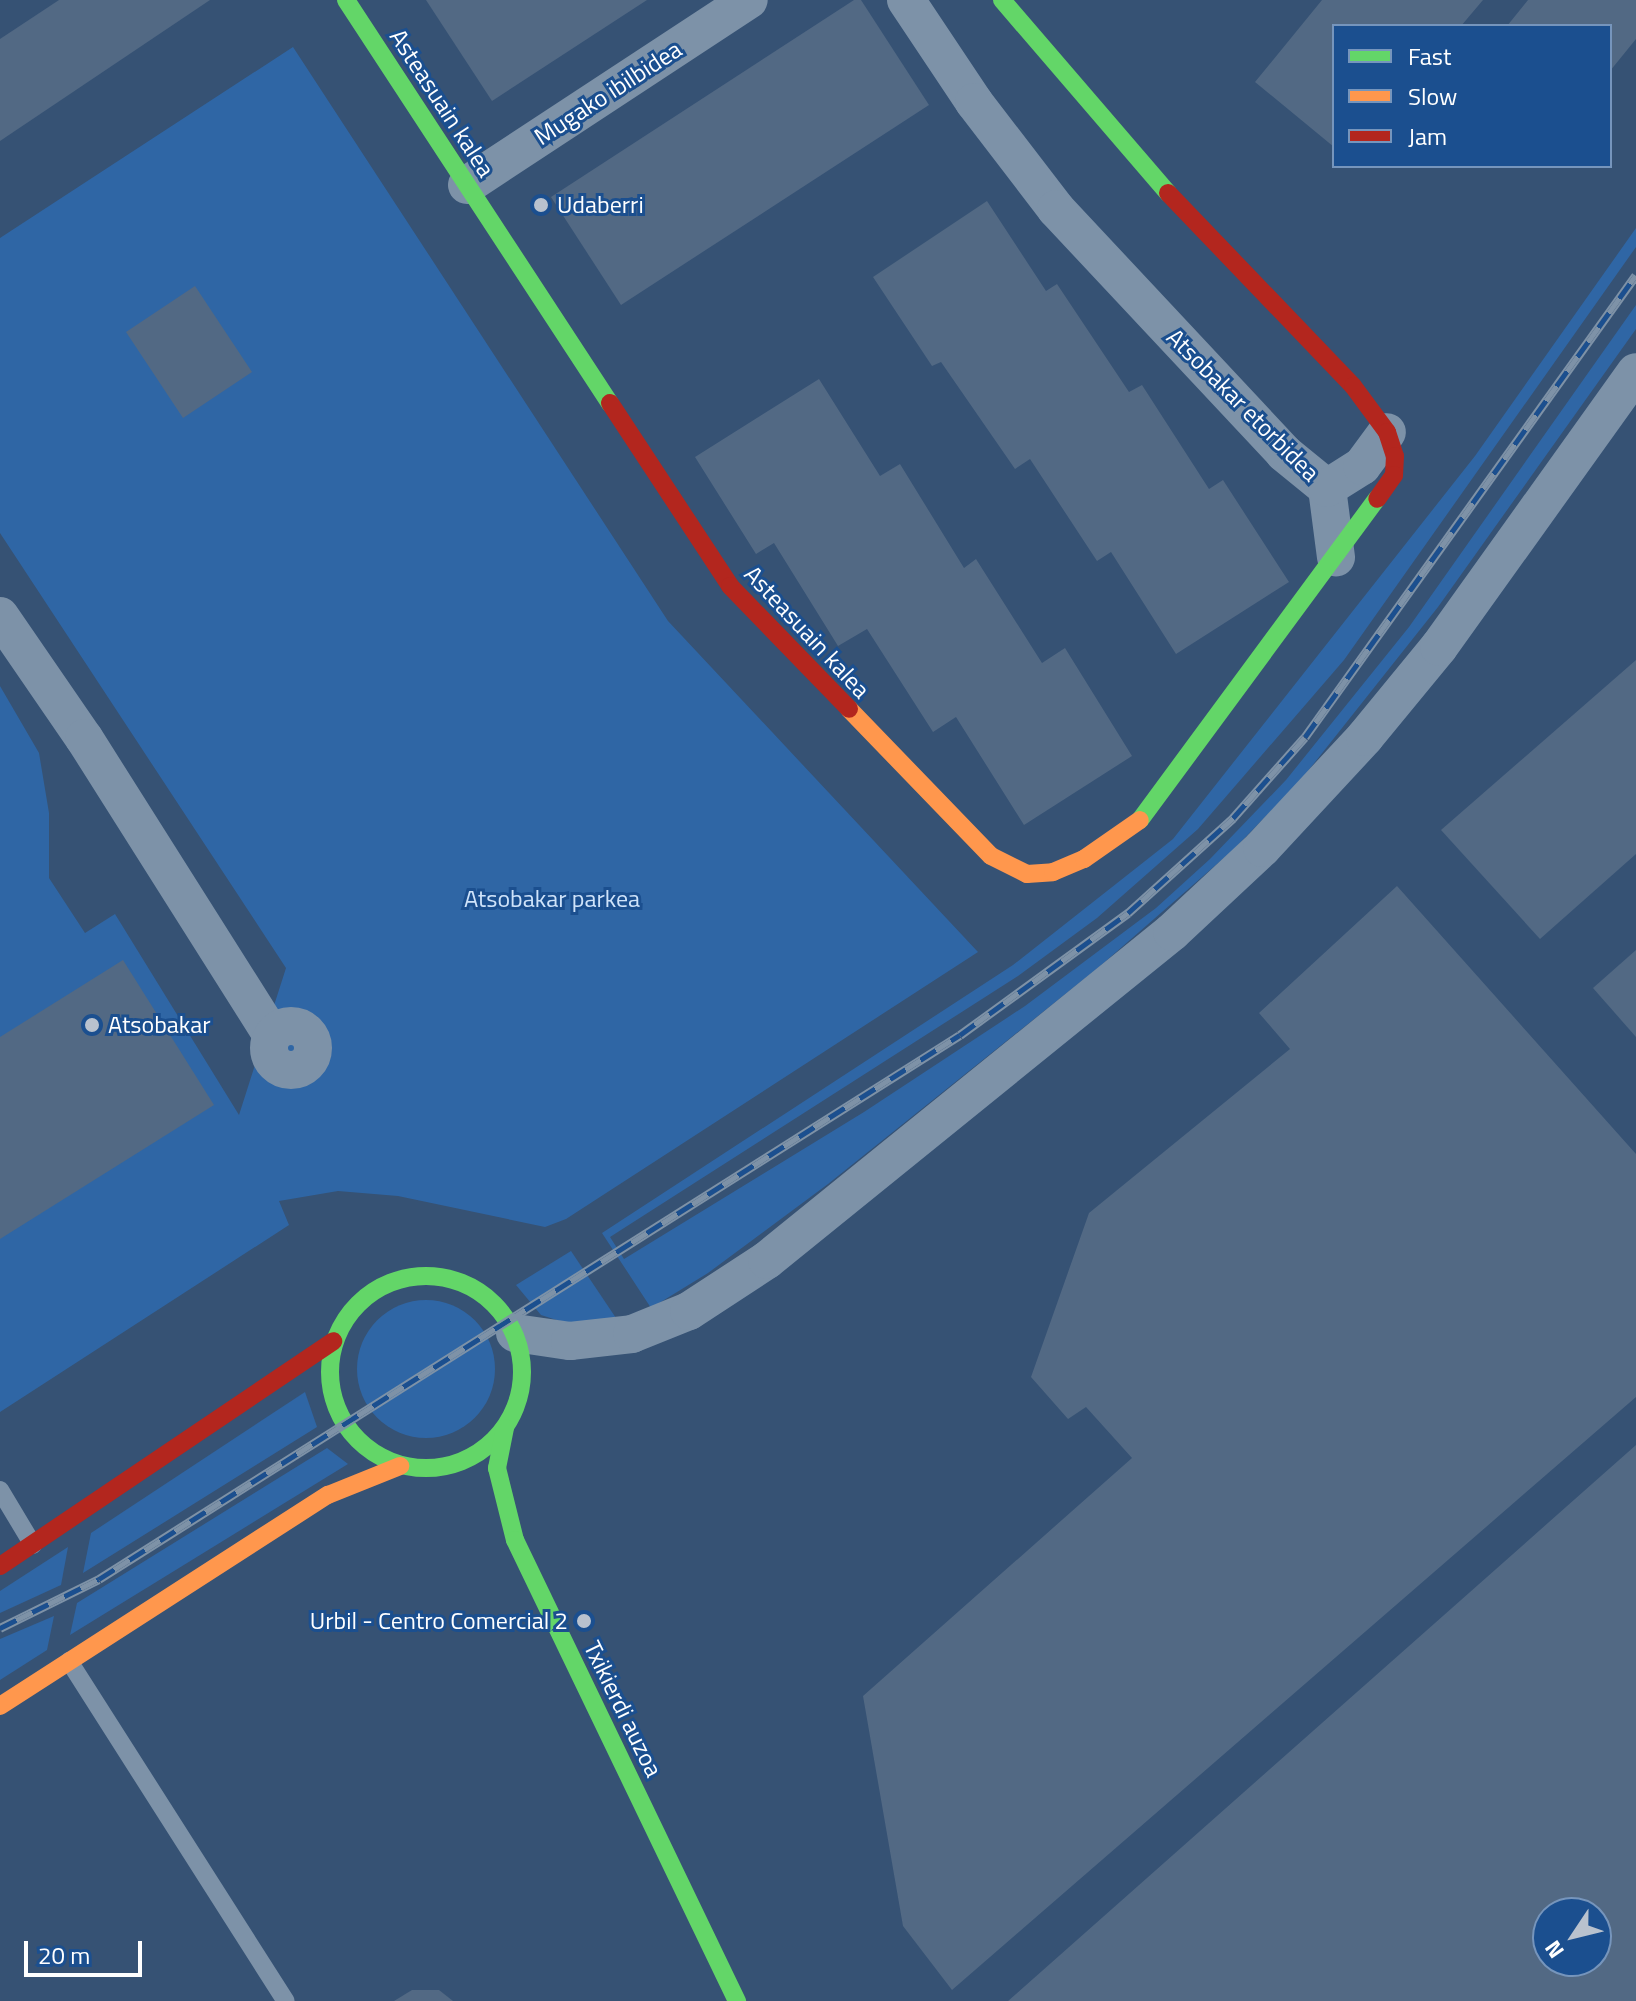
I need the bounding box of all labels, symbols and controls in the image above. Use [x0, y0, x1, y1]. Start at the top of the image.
street label: Asteasuain kalea [383, 24, 501, 182]
legend [1332, 24, 1612, 168]
street label: Mugako ibilbidea [529, 35, 687, 151]
text: Fast [1408, 38, 1451, 74]
text: Slow [1408, 78, 1457, 114]
text: Jam [1408, 118, 1447, 154]
place label: Udaberri [557, 191, 644, 219]
marker: Udaberri [532, 196, 550, 214]
street label: Atsobakar etorbidea [1161, 323, 1325, 487]
street label: Asteasuain kalea [738, 560, 876, 704]
park label: Atsobakar parkea [464, 885, 640, 913]
place label: Atsobakar [108, 1011, 211, 1039]
marker: Atsobakar [83, 1016, 101, 1034]
place label: Urbil - Centro Comercial 2 [310, 1607, 568, 1635]
marker: Urbil - Centro Comercial 2 [575, 1612, 593, 1630]
street label: Txikierdi auzoa [578, 1636, 668, 1782]
north arrow [1532, 1897, 1612, 1977]
scale bar [28, 1925, 146, 1975]
text: N [1536, 1934, 1572, 1966]
text: 20 m [38, 1937, 90, 1973]

